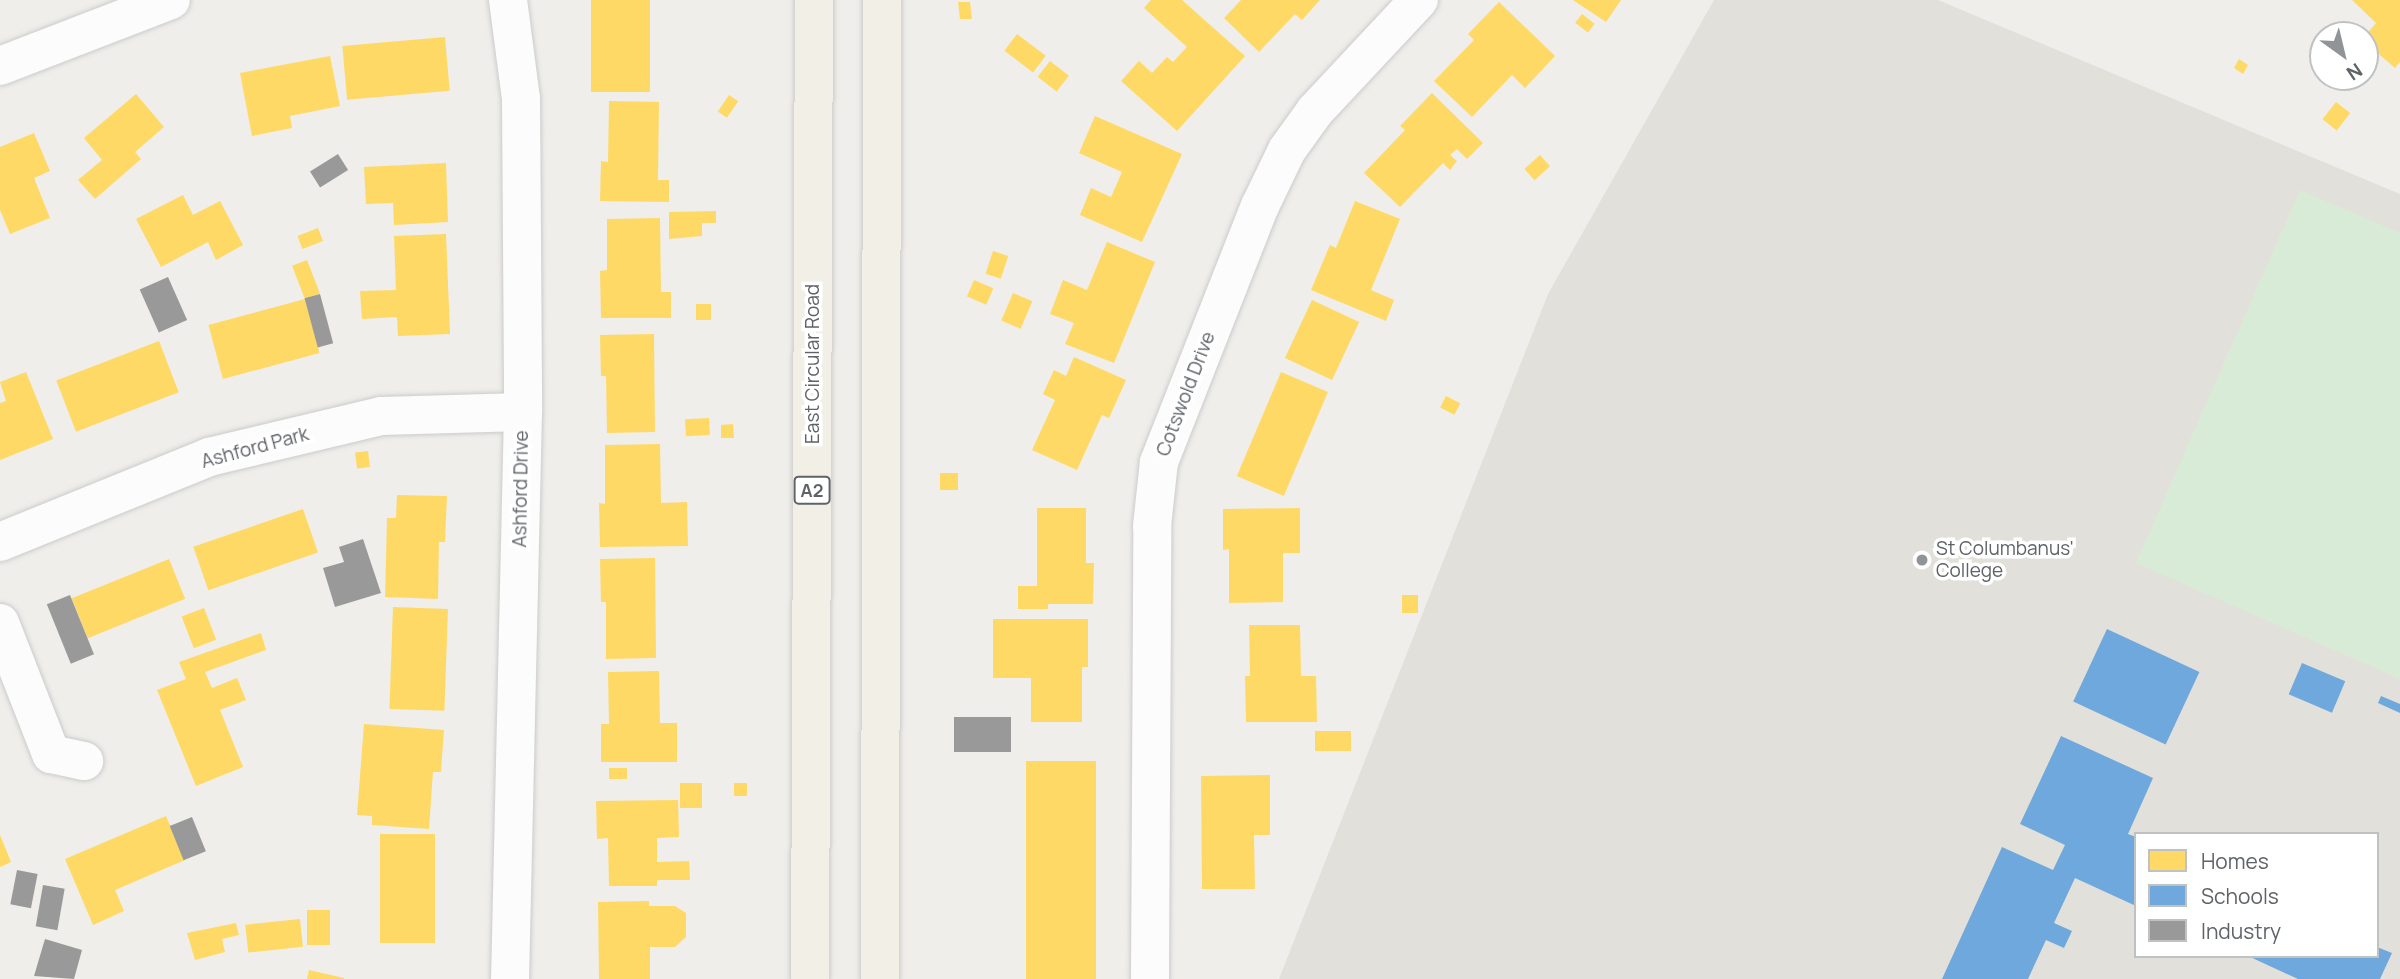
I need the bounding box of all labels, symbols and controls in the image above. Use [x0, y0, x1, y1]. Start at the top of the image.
north arrow [2309, 21, 2379, 91]
text: N [2342, 57, 2368, 86]
street label: East Circular Road [802, 284, 824, 444]
street label: Cotswold Drive [1152, 329, 1220, 459]
street label: Ashford Park [199, 423, 311, 473]
street label: Ashford Drive [509, 430, 533, 548]
road number: A2 [793, 476, 831, 504]
place label: St Columbanus' College [1936, 538, 2074, 582]
marker: St Columbanus' College [1914, 552, 1930, 568]
legend [2134, 832, 2379, 958]
text: Homes [2201, 847, 2269, 875]
text: Schools [2201, 882, 2279, 910]
text: Industry [2201, 917, 2281, 945]

